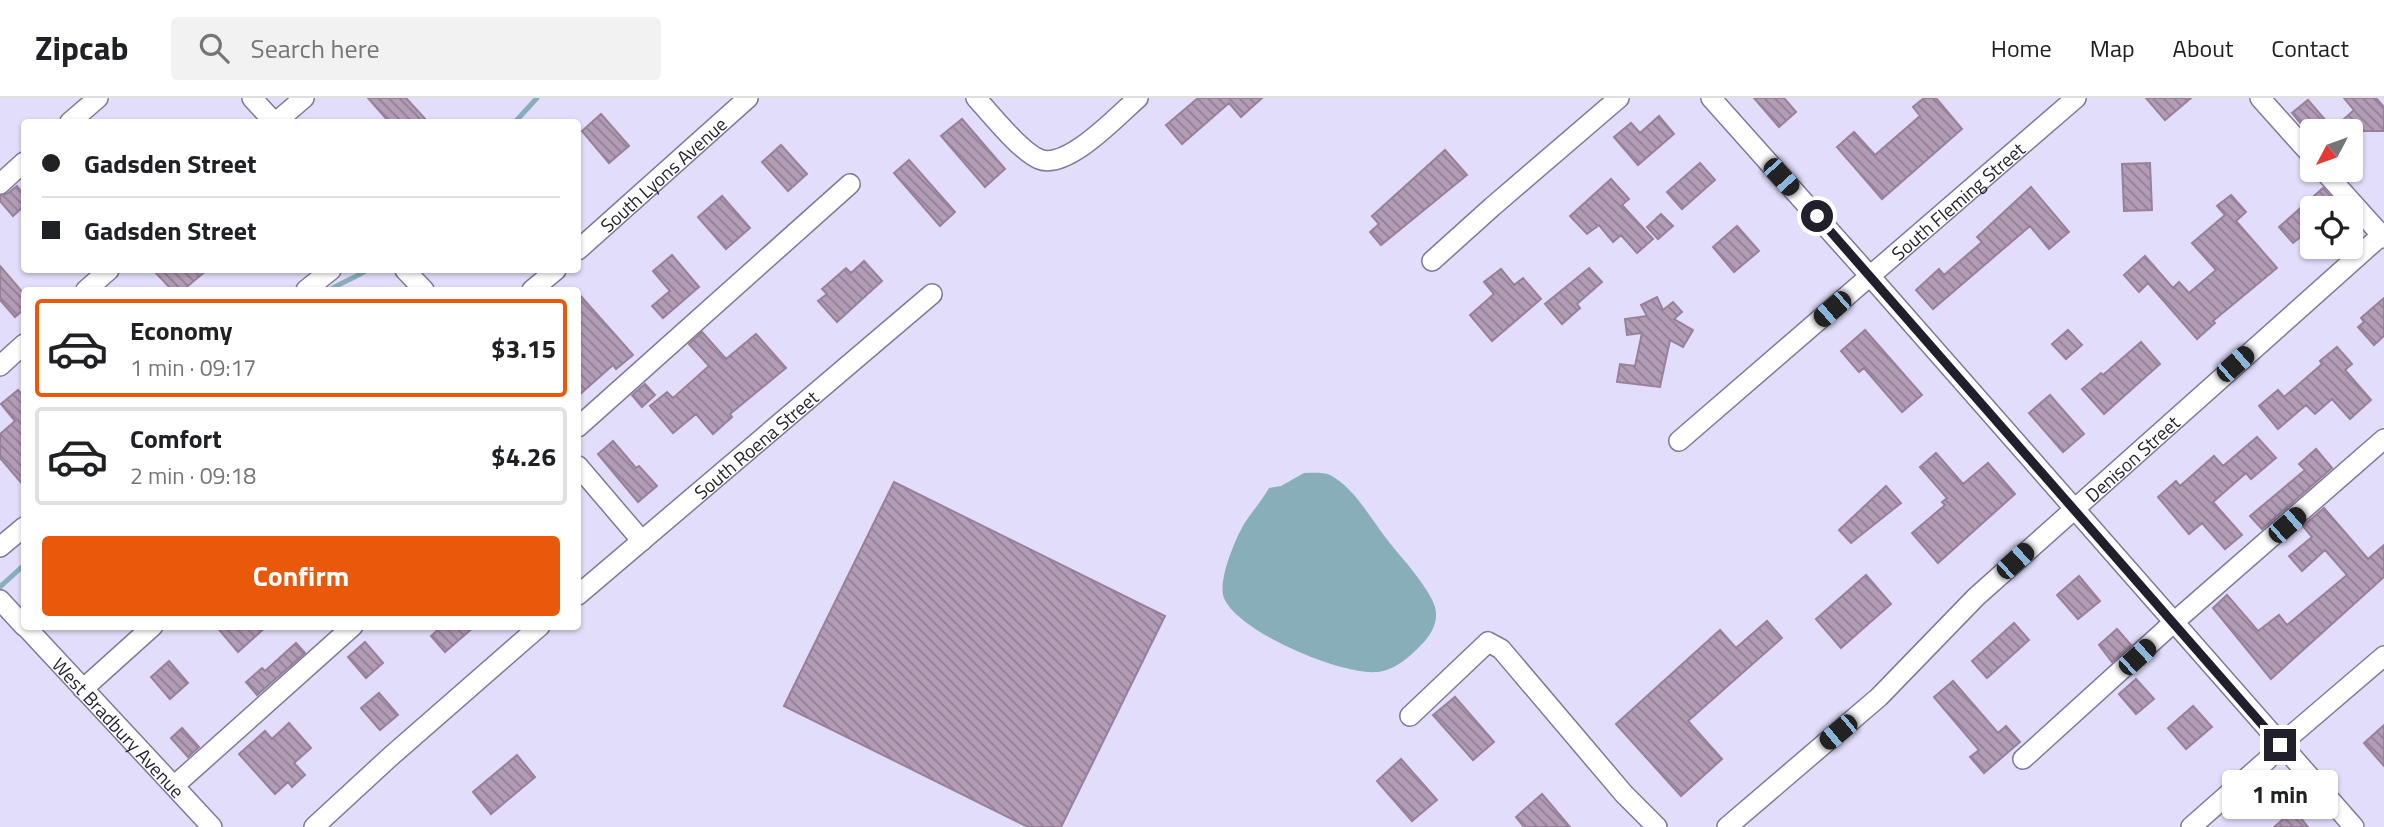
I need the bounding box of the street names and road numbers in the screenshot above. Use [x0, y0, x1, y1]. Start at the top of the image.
street label: South Lyons Avenue [593, 109, 733, 239]
street label: South Fleming Street [1884, 134, 2031, 267]
street label: South Roena Street [687, 382, 824, 506]
street label: Denison Street [2078, 408, 2186, 508]
street label: West Bradbury Avenue [46, 650, 192, 804]

